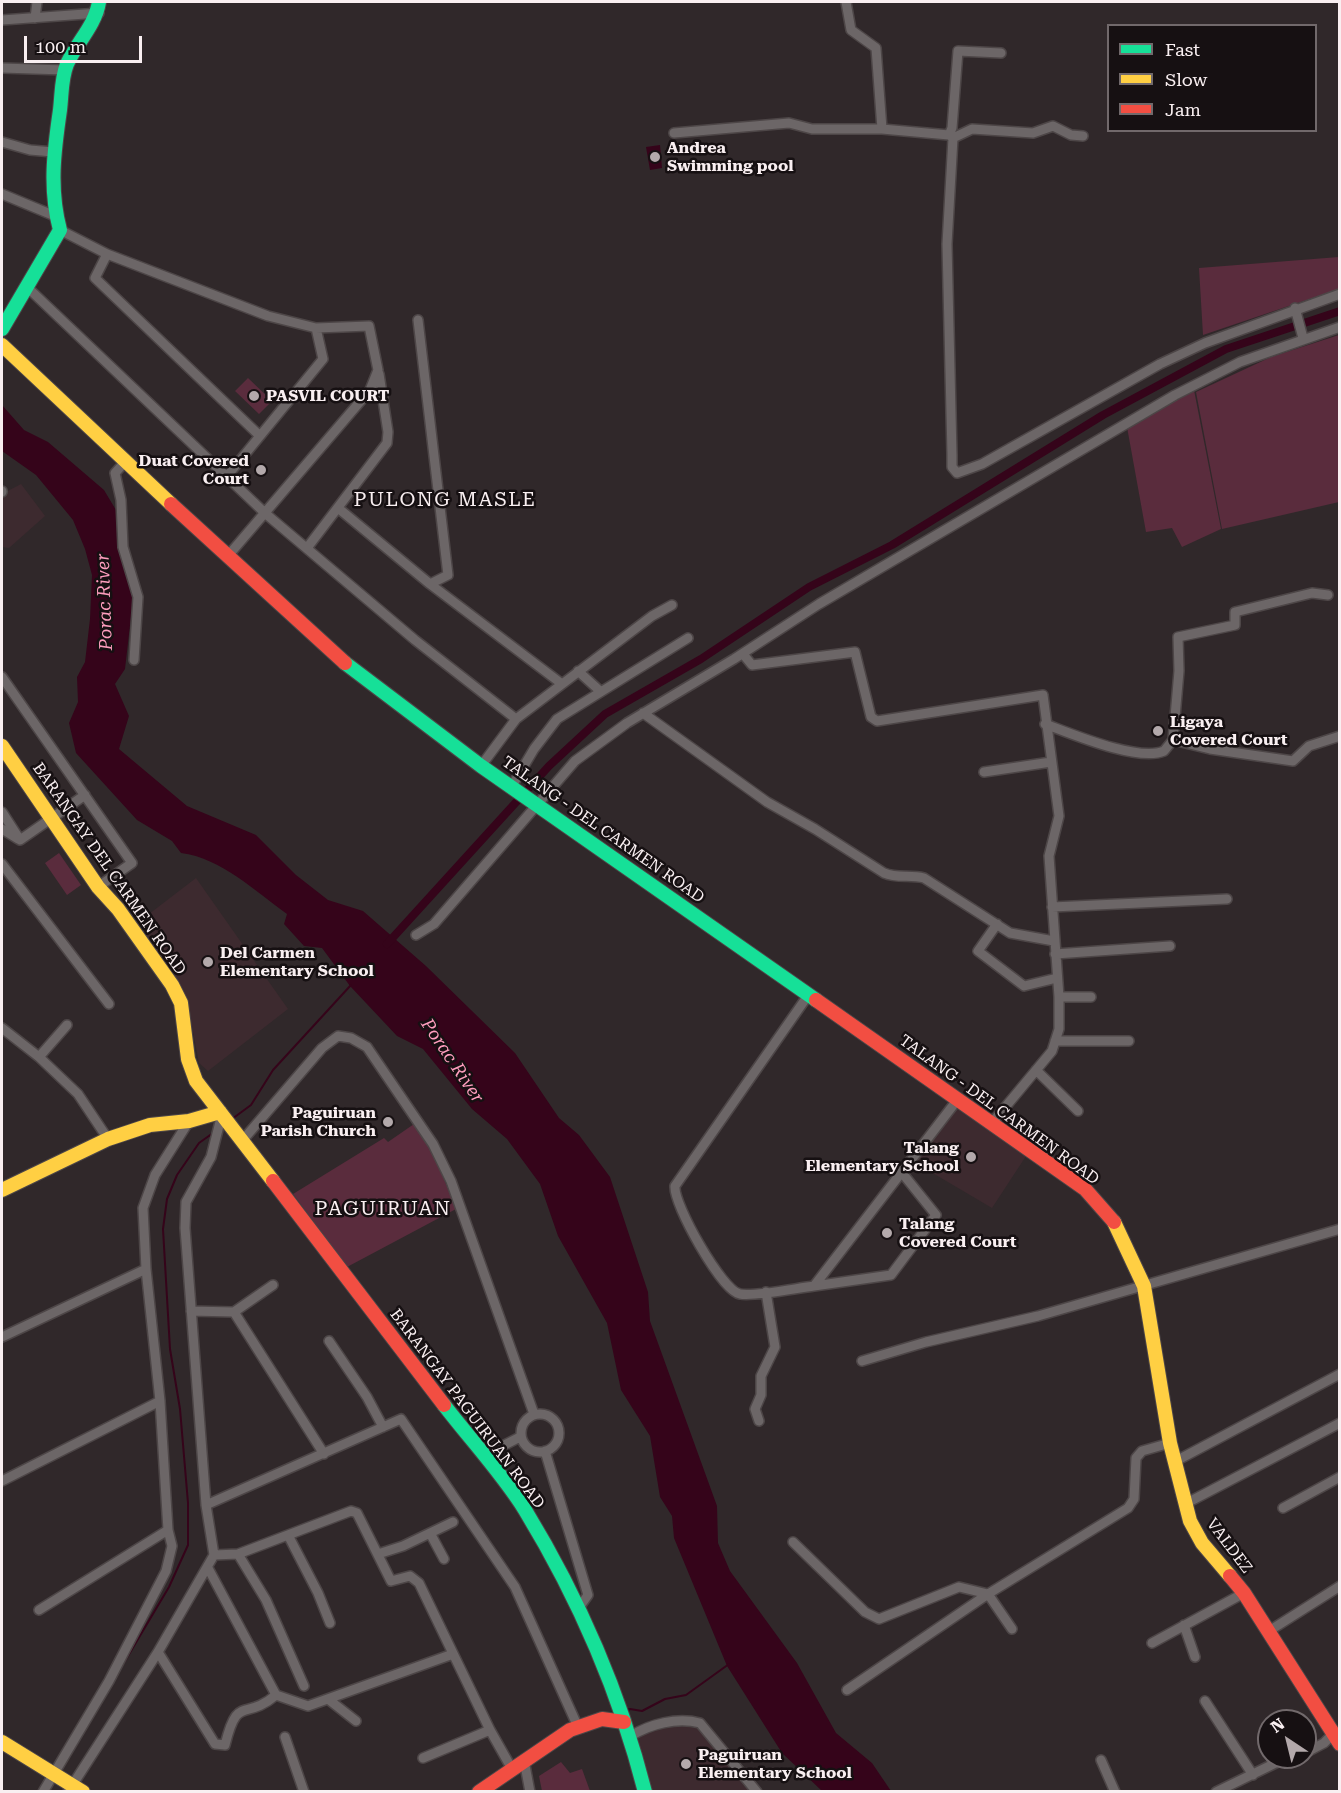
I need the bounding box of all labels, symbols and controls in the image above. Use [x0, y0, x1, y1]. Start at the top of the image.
scale bar [27, 24, 146, 62]
legend [1107, 24, 1317, 132]
text: 100 m [35, 36, 86, 57]
text: Fast [1165, 39, 1200, 60]
text: Slow [1165, 69, 1207, 90]
text: Jam [1165, 99, 1201, 120]
place label: Andrea Swimming pool [667, 138, 794, 176]
marker: Andrea Swimming pool [648, 150, 662, 164]
place label: PASVIL COURT [266, 386, 389, 406]
marker: PASVIL COURT [247, 389, 261, 403]
place label: Duat Covered Court [139, 451, 249, 489]
marker: Duat Covered Court [254, 463, 268, 477]
district label: PULONG MASLE [354, 488, 536, 512]
water label: Porac River [93, 553, 117, 651]
place label: Ligaya Covered Court [1170, 712, 1287, 750]
marker: Ligaya Covered Court [1151, 724, 1165, 738]
street label: TALANG - DEL CARMEN ROAD [498, 753, 708, 907]
street label: BARANGAY DEL CARMEN ROAD [28, 759, 190, 979]
place label: Del Carmen Elementary School [220, 943, 374, 981]
marker: Del Carmen Elementary School [201, 955, 215, 969]
water label: Porac River [416, 1015, 488, 1107]
street label: TALANG - DEL CARMEN ROAD [895, 1031, 1103, 1189]
place label: Paguiruan Parish Church [261, 1103, 376, 1141]
marker: Paguiruan Parish Church [381, 1115, 395, 1129]
place label: Talang Elementary School [805, 1138, 959, 1176]
marker: Talang Elementary School [964, 1150, 978, 1164]
district label: PAGUIRUAN [314, 1197, 452, 1221]
place label: Talang Covered Court [899, 1214, 1016, 1252]
marker: Talang Covered Court [880, 1226, 894, 1240]
street label: BARANGAY PAGUIRUAN ROAD [386, 1305, 548, 1513]
street label: VALDEZ [1202, 1515, 1256, 1577]
north arrow [1257, 1709, 1317, 1769]
text: N [1267, 1714, 1288, 1737]
place label: Paguiruan Elementary School [698, 1745, 852, 1783]
marker: Paguiruan Elementary School [679, 1757, 693, 1771]

